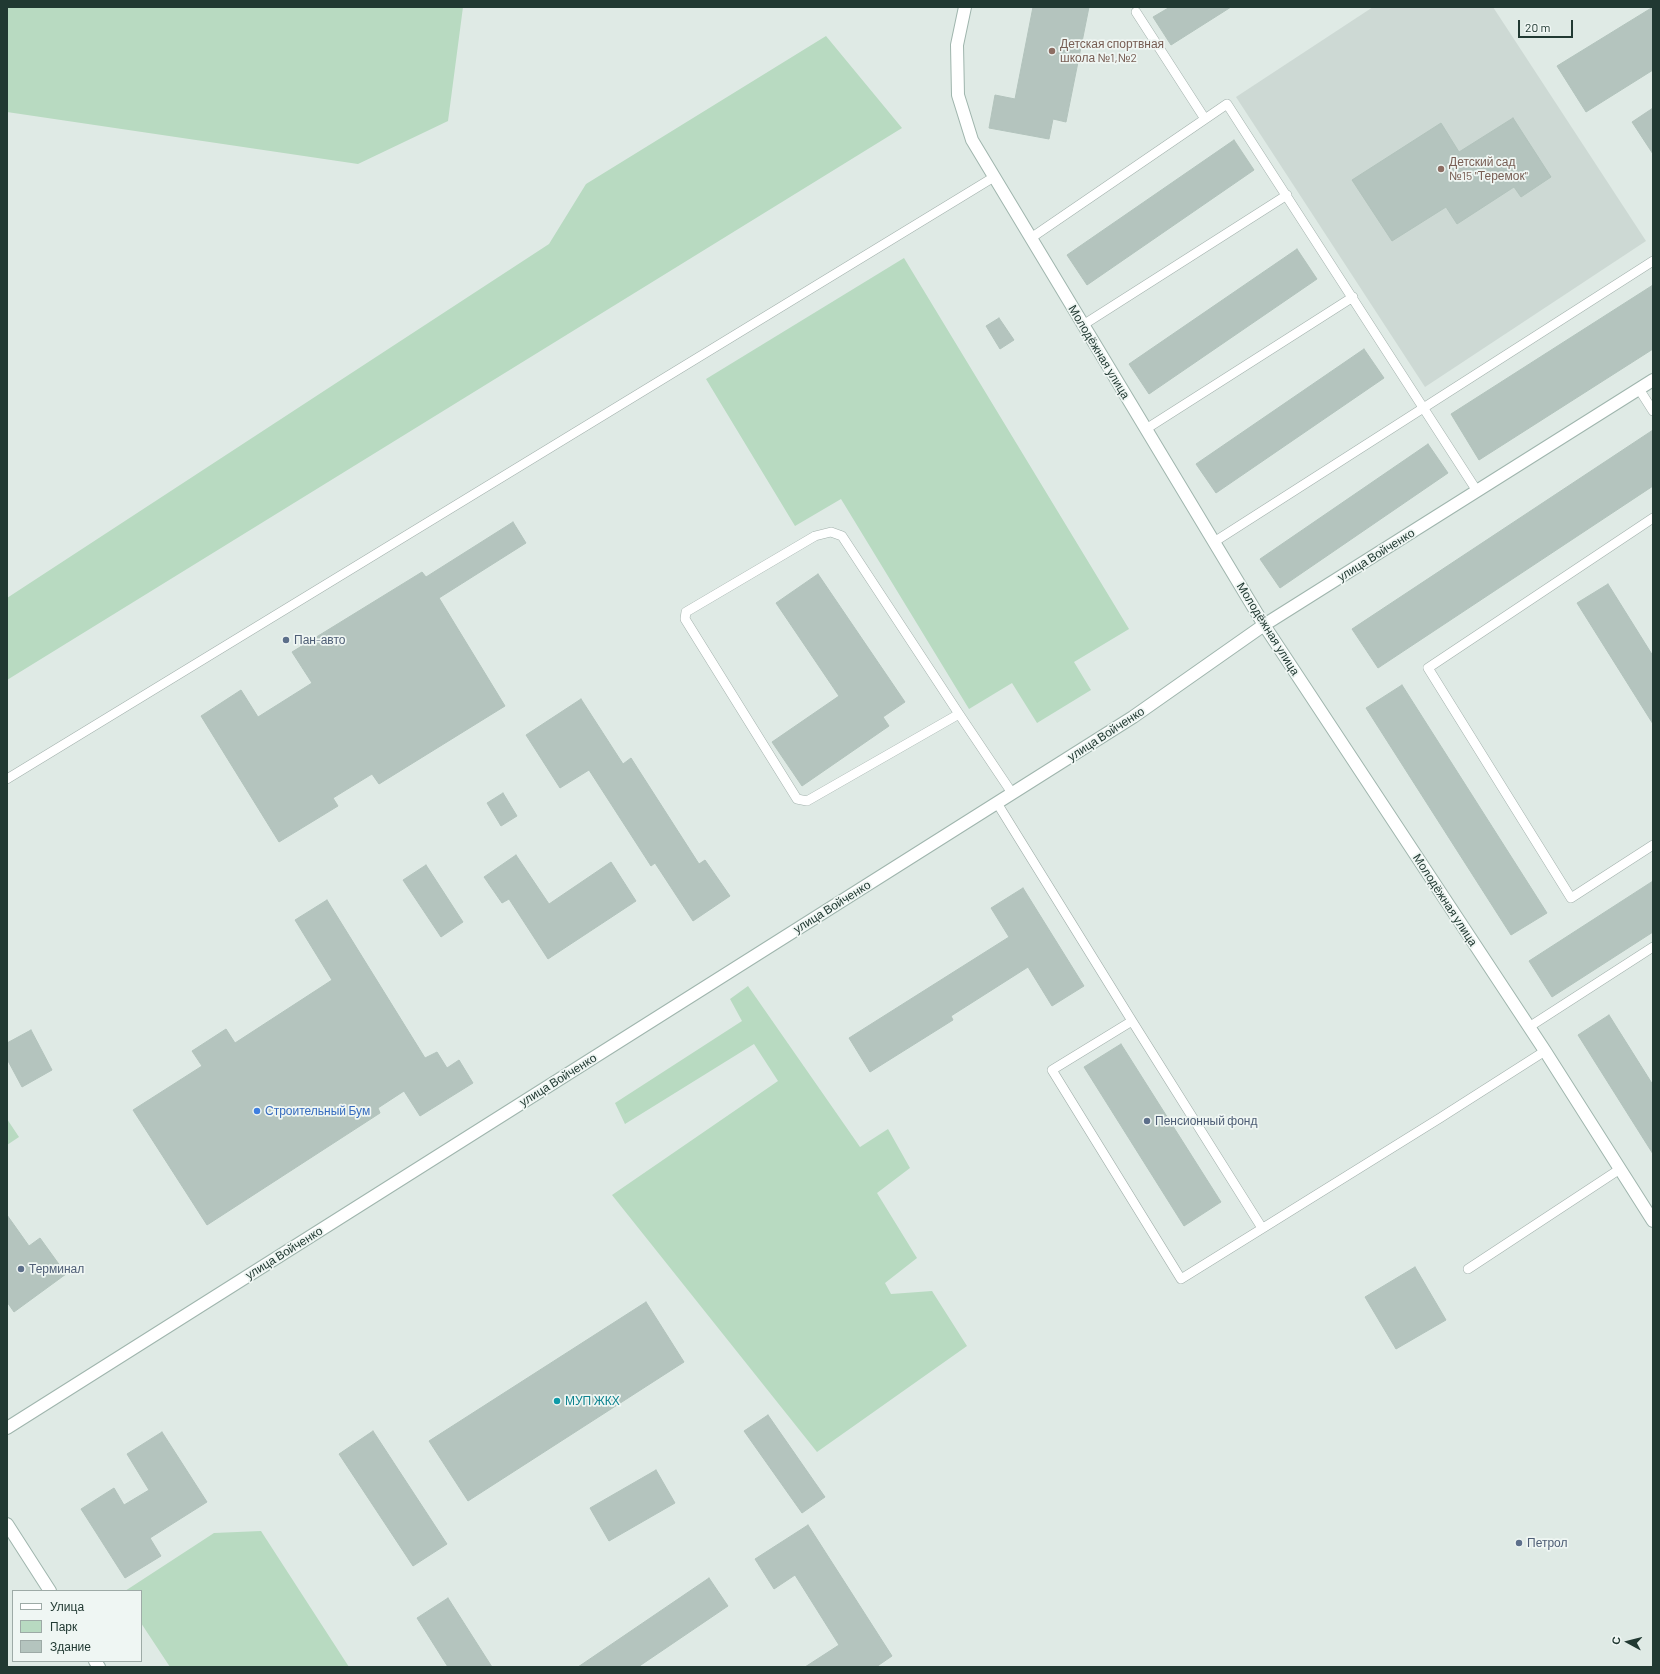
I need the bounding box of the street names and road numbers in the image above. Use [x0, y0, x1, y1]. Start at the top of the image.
street label: Молодёжная улица [1065, 302, 1133, 402]
street label: улица Войченко [1335, 525, 1417, 585]
street label: Молодёжная улица [1234, 580, 1302, 678]
street label: улица Войченко [1065, 704, 1147, 764]
street label: Молодёжная улица [1410, 851, 1480, 949]
street label: улица Войченко [791, 877, 873, 937]
street label: улица Войченко [517, 1050, 599, 1110]
street label: улица Войченко [243, 1223, 325, 1283]

